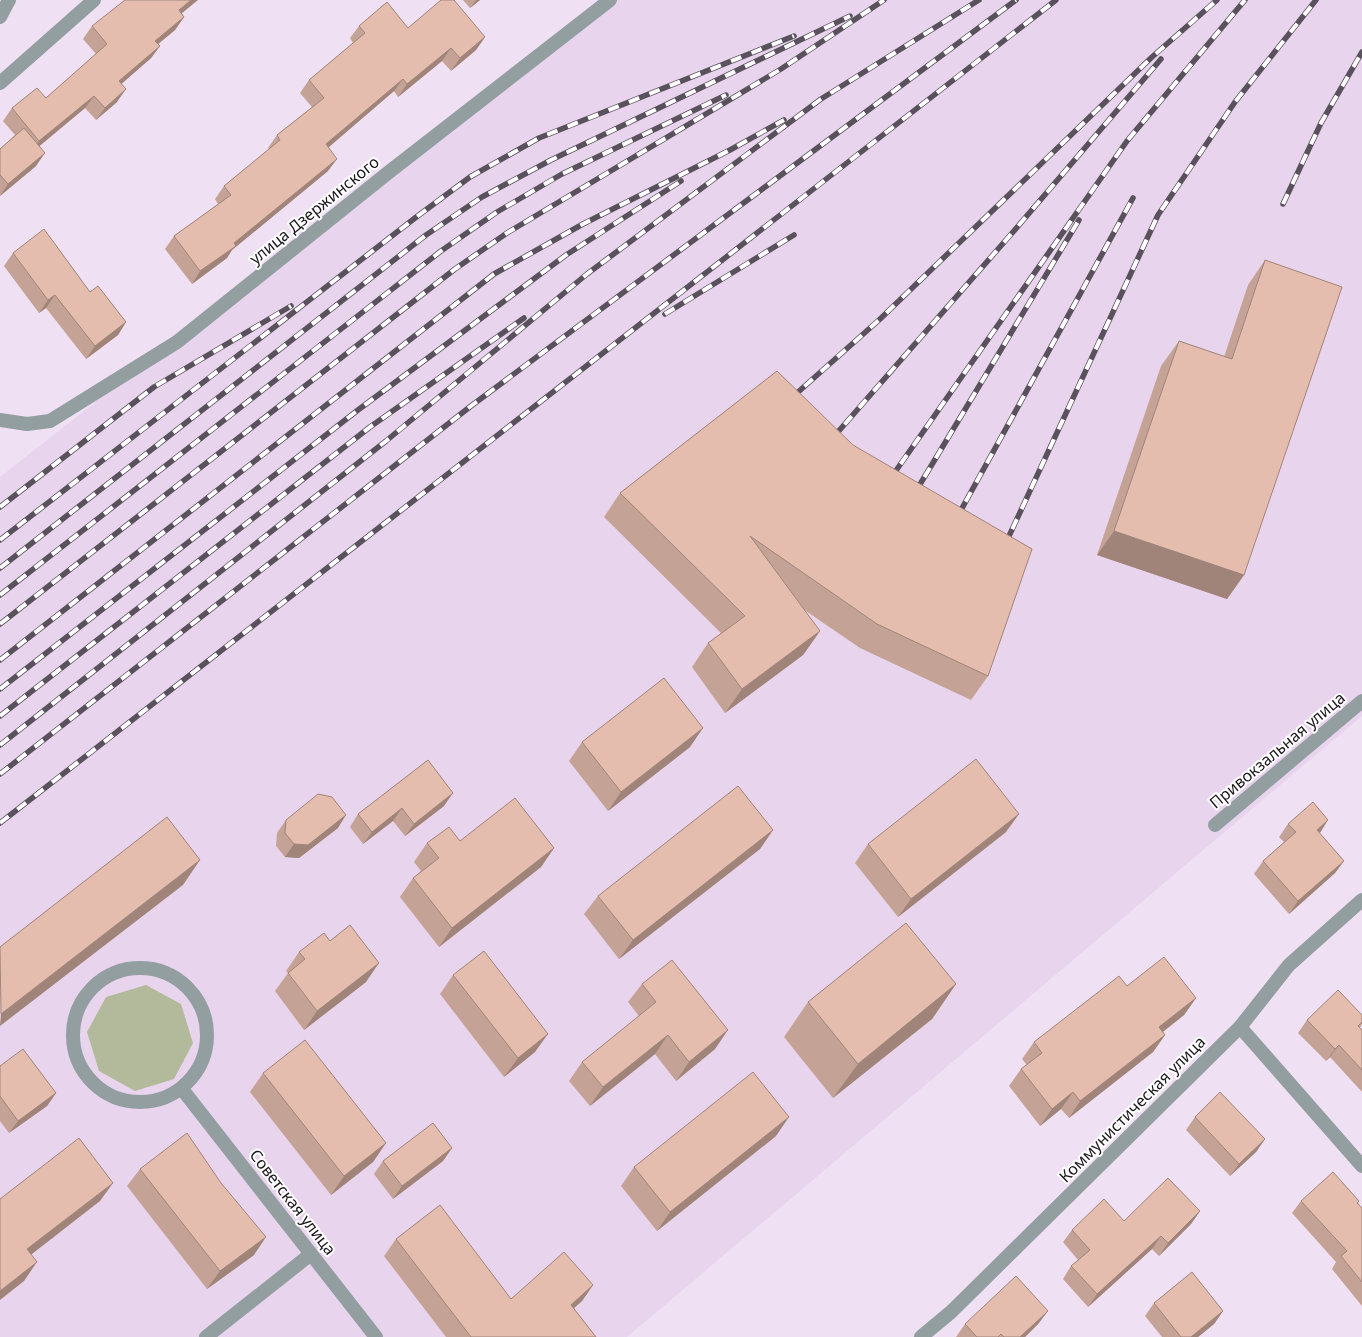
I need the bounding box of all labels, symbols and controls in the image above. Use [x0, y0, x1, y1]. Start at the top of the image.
street label: улица Дзержинского [244, 151, 384, 269]
street label: Привокзальная улица [1205, 687, 1349, 813]
street label: Коммунистическая улица [1054, 1031, 1210, 1187]
street label: Советская улица [245, 1145, 341, 1259]

